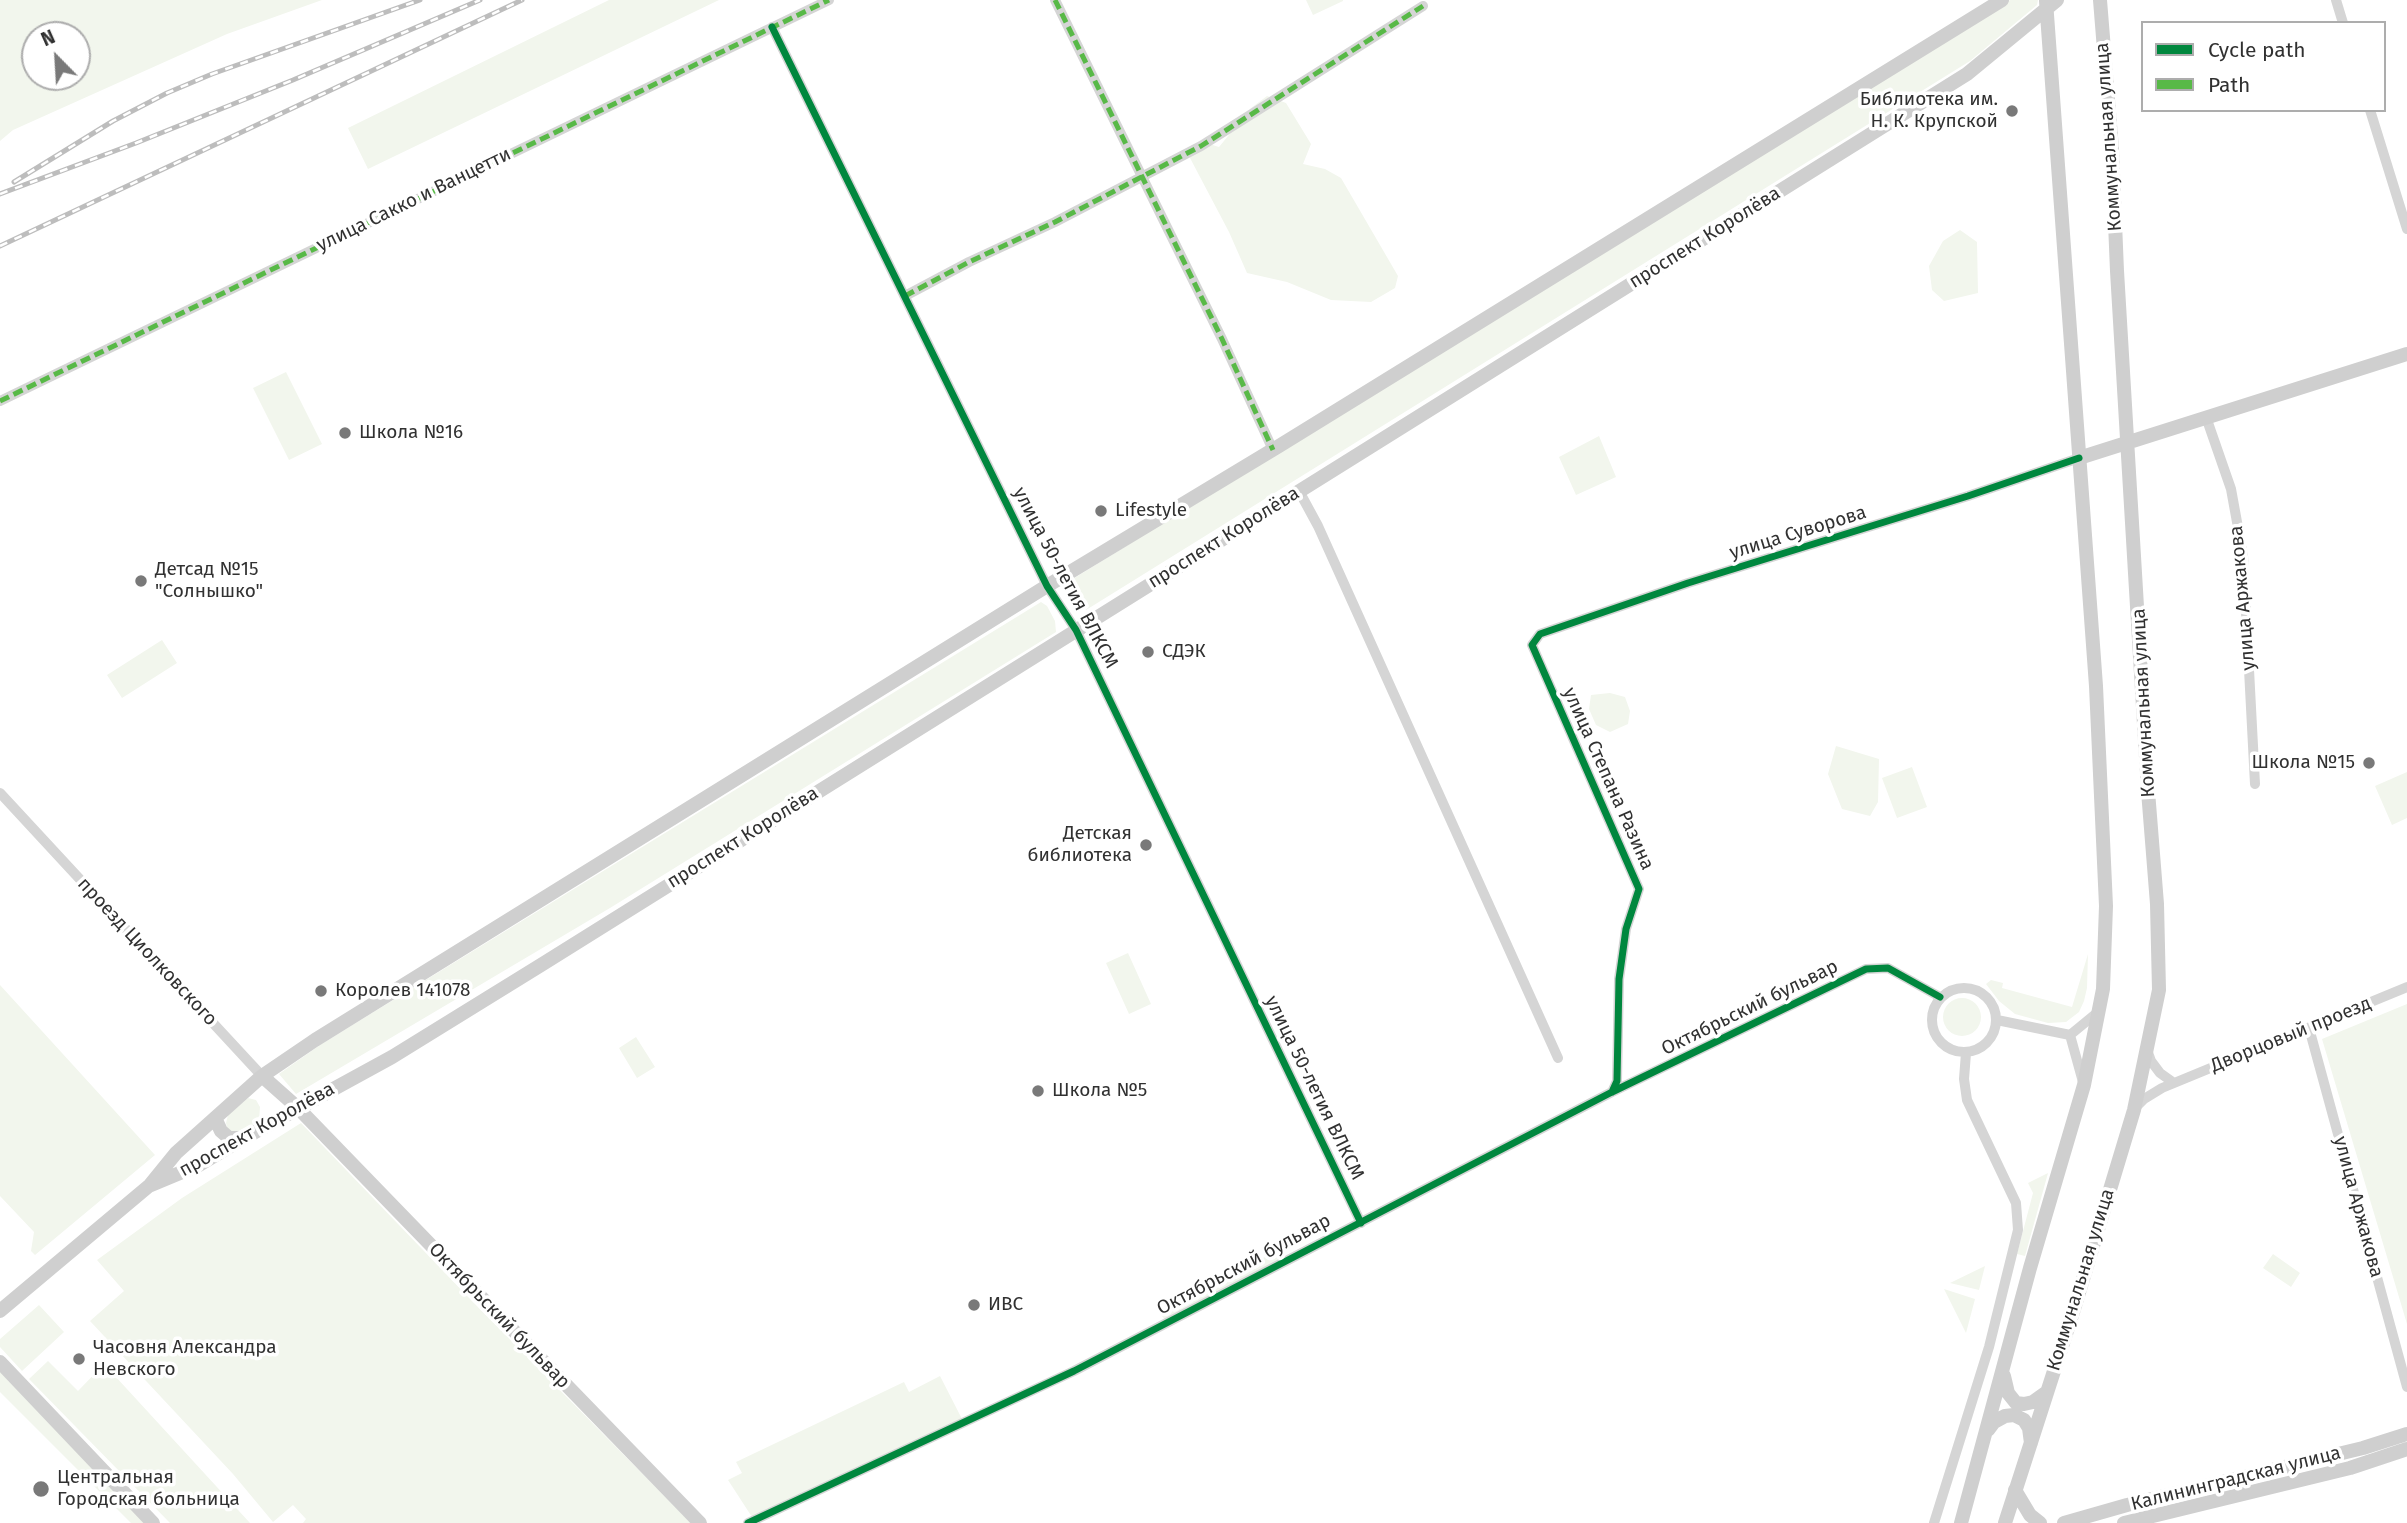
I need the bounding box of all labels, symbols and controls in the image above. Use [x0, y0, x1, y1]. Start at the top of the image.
north arrow [21, 21, 91, 91]
legend [2141, 21, 2386, 112]
text: N [38, 25, 58, 51]
text: Cycle path [2208, 37, 2306, 63]
street label: Коммунальная улица [2091, 42, 2127, 232]
text: Path [2208, 72, 2250, 98]
place label: Библиотека им. Н. К. Крупской [1860, 89, 1998, 133]
marker: Библиотека им. Н. К. Крупской [2004, 103, 2020, 119]
street label: улица Сакко и Ванцетти [313, 143, 515, 257]
street label: проспект Королёва [1625, 182, 1785, 294]
place label: Школа №16 [359, 422, 463, 444]
marker: Школа №16 [337, 425, 353, 441]
street label: проспект Королёва [1144, 482, 1304, 594]
street label: улица 50-летия ВЛКСМ [1008, 483, 1122, 673]
place label: Lifestyle [1115, 500, 1187, 522]
street label: улица Суворова [1727, 501, 1869, 565]
marker: Lifestyle [1093, 503, 1109, 519]
street label: улица Аржакова [2225, 525, 2261, 671]
place label: Детсад №15 "Солнышко" [155, 559, 263, 603]
marker: Детсад №15 "Солнышко" [133, 573, 149, 589]
street label: Коммунальная улица [2128, 608, 2160, 798]
place label: СДЭК [1162, 641, 1206, 663]
marker: СДЭК [1140, 644, 1156, 660]
street label: улица Степана Разина [1557, 684, 1659, 874]
place label: Школа №15 [2251, 752, 2355, 774]
marker: Школа №15 [2361, 755, 2377, 771]
street label: проспект Королёва [663, 782, 823, 894]
place label: Детская библиотека [1027, 823, 1132, 867]
marker: Детская библиотека [1138, 837, 1154, 853]
street label: проезд Циолковского [72, 873, 222, 1031]
street label: Октябрьский бульвар [1658, 955, 1842, 1061]
place label: Королев 141078 [335, 980, 470, 1002]
marker: Королев 141078 [313, 983, 329, 999]
street label: улица 50-летия ВЛКСМ [1259, 992, 1369, 1184]
street label: Дворцовый проезд [2207, 992, 2375, 1078]
street label: проспект Королёва [175, 1078, 339, 1182]
place label: Школа №5 [1052, 1080, 1147, 1102]
marker: Школа №5 [1030, 1083, 1046, 1099]
street label: улица Аржакова [2328, 1134, 2388, 1280]
street label: Коммунальная улица [2042, 1186, 2120, 1374]
street label: Октябрьский бульвар [1153, 1210, 1335, 1320]
street label: Октябрьский бульвар [424, 1238, 574, 1394]
place label: ИВС [988, 1294, 1023, 1316]
marker: ИВС [966, 1297, 982, 1313]
place label: Часовня Александра Невского [93, 1337, 277, 1381]
marker: Часовня Александра Невского [71, 1351, 87, 1367]
street label: Калининградская улица [2129, 1442, 2343, 1516]
place label: Центральная Городская больница [57, 1467, 240, 1511]
marker: Центральная Городская больница [31, 1479, 51, 1499]

